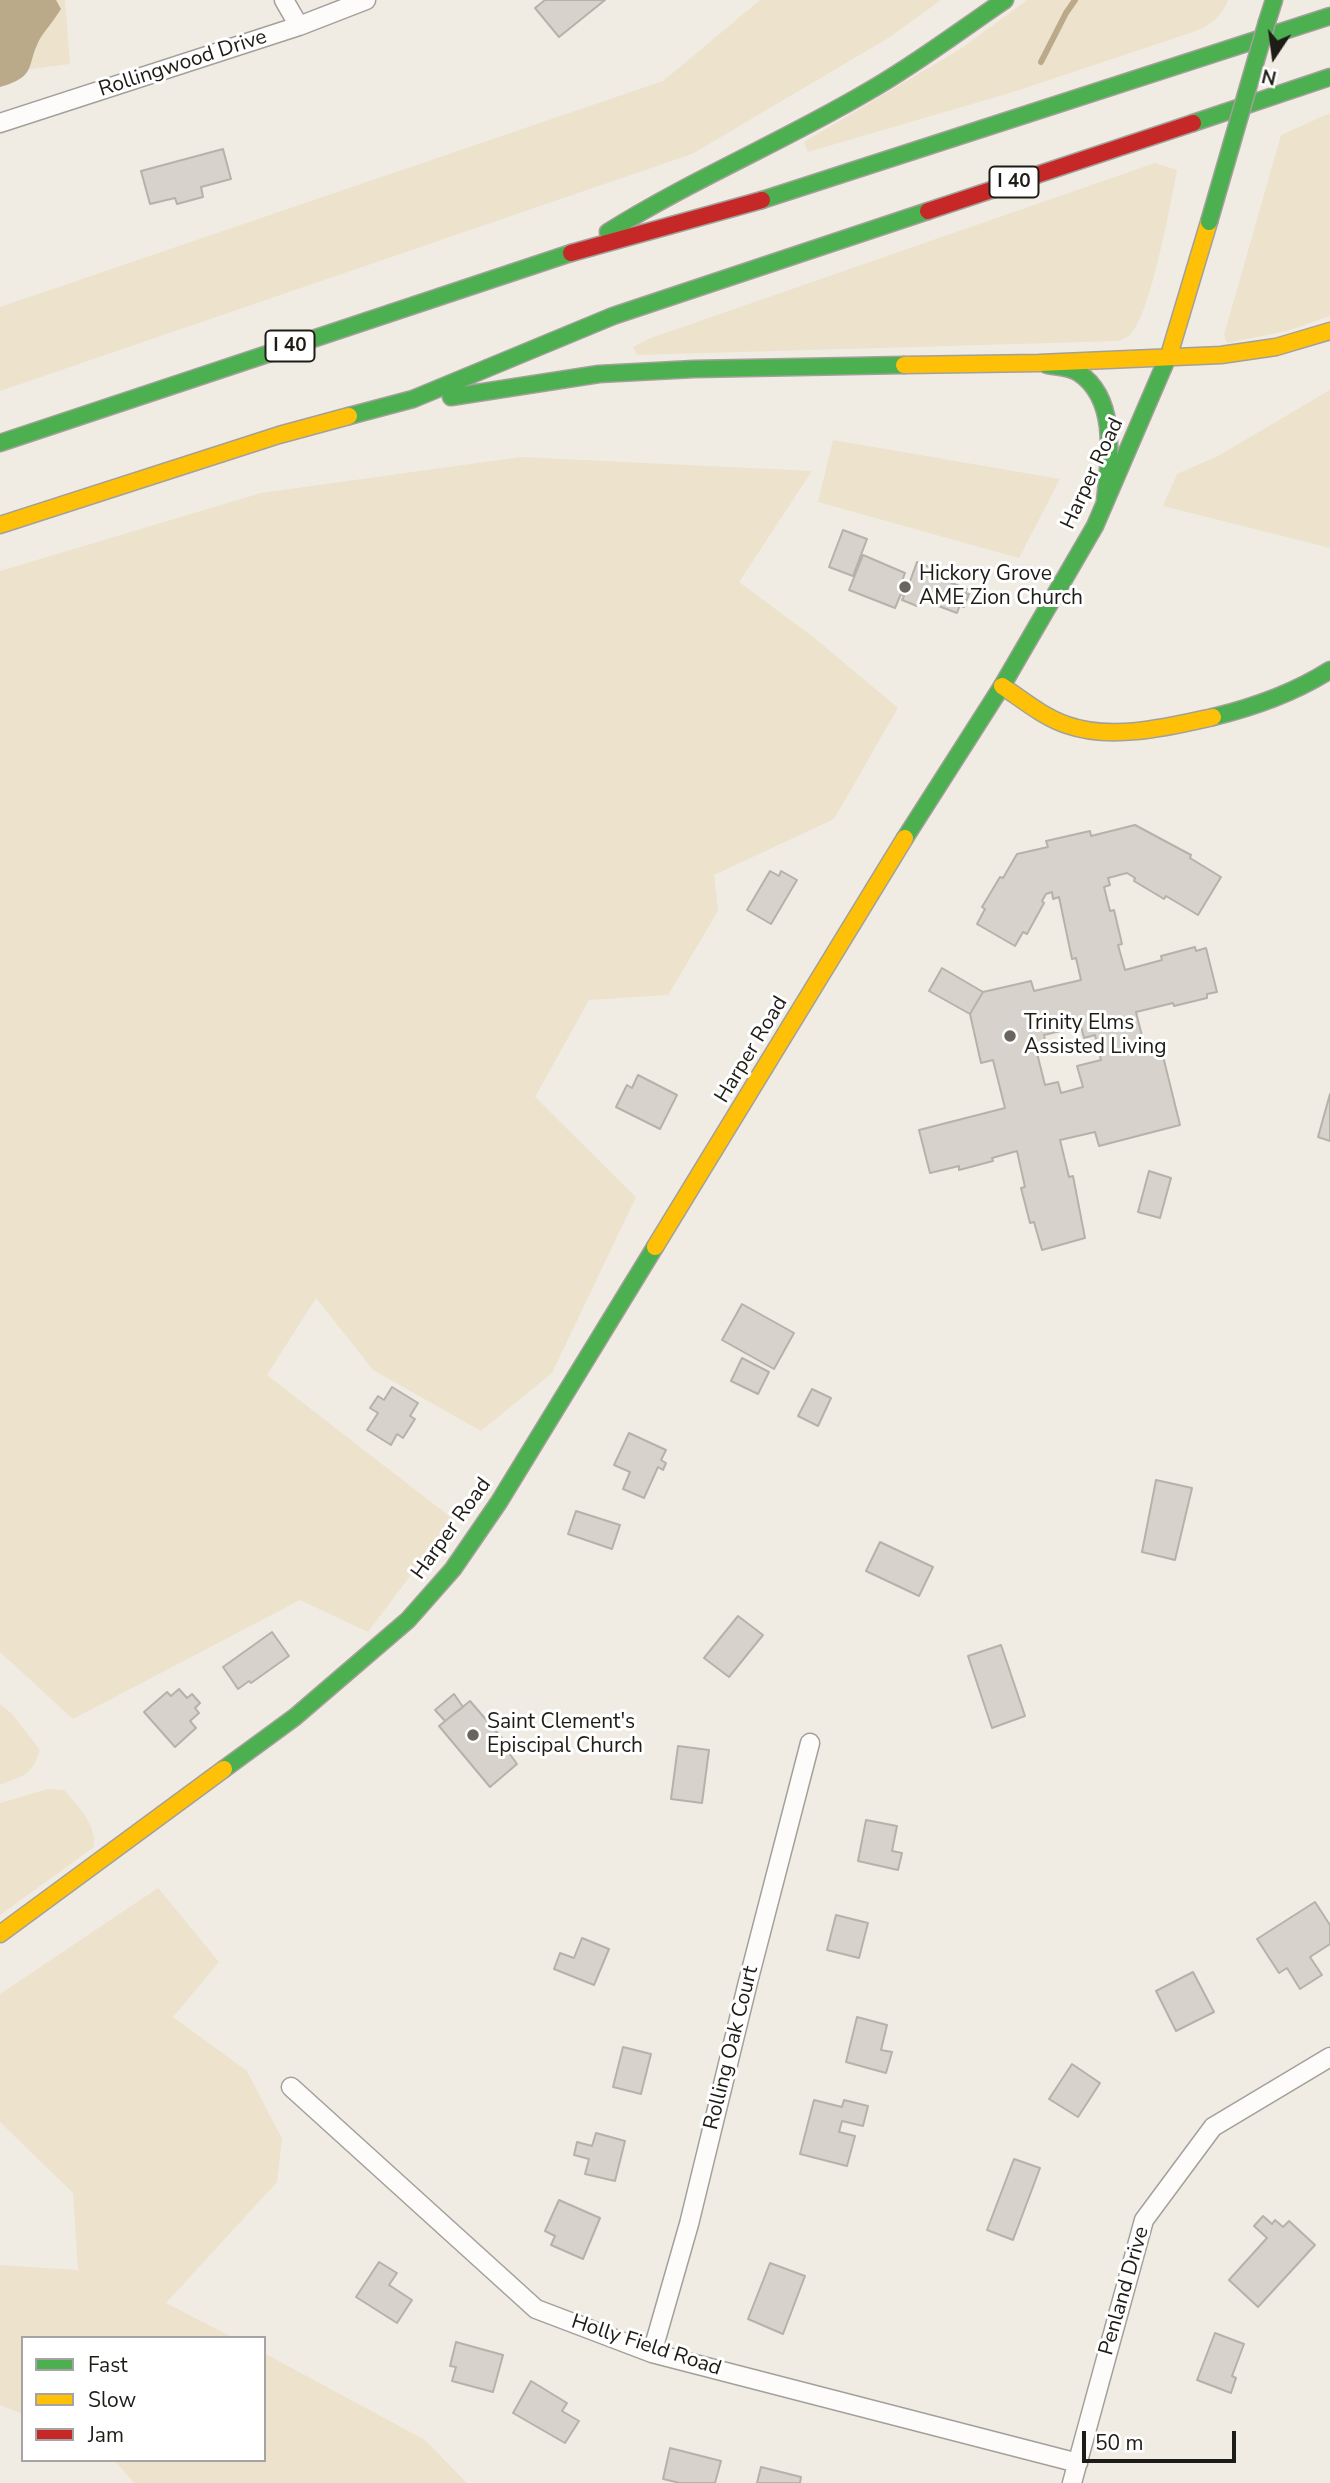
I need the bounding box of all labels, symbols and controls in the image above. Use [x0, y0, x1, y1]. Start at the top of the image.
north arrow [1239, 21, 1309, 91]
street label: Rollingwood Drive [96, 25, 270, 103]
text: N [1259, 62, 1279, 91]
road number: I 40 [990, 166, 1038, 198]
road number: I 40 [266, 330, 314, 362]
street label: Harper Road [1056, 414, 1130, 534]
place label: Hickory Grove AME Zion Church [919, 562, 1083, 612]
marker: Hickory Grove AME Zion Church [897, 579, 913, 595]
street label: Harper Road [710, 992, 794, 1108]
place label: Trinity Elms Assisted Living [1024, 1011, 1166, 1061]
marker: Trinity Elms Assisted Living [1002, 1028, 1018, 1044]
street label: Harper Road [407, 1473, 497, 1585]
place label: Saint Clement's Episcipal Church [487, 1710, 643, 1760]
marker: Saint Clement's Episcipal Church [465, 1727, 481, 1743]
street label: Rolling Oak Court [699, 1964, 765, 2132]
street label: Penland Drive [1095, 2224, 1155, 2358]
street label: Holly Field Road [568, 2310, 724, 2382]
legend [21, 2336, 266, 2462]
text: Fast [88, 2351, 128, 2379]
text: Slow [88, 2386, 136, 2414]
scale bar [1085, 2416, 1239, 2460]
text: Jam [88, 2421, 124, 2449]
text: 50 m [1095, 2429, 1144, 2457]

